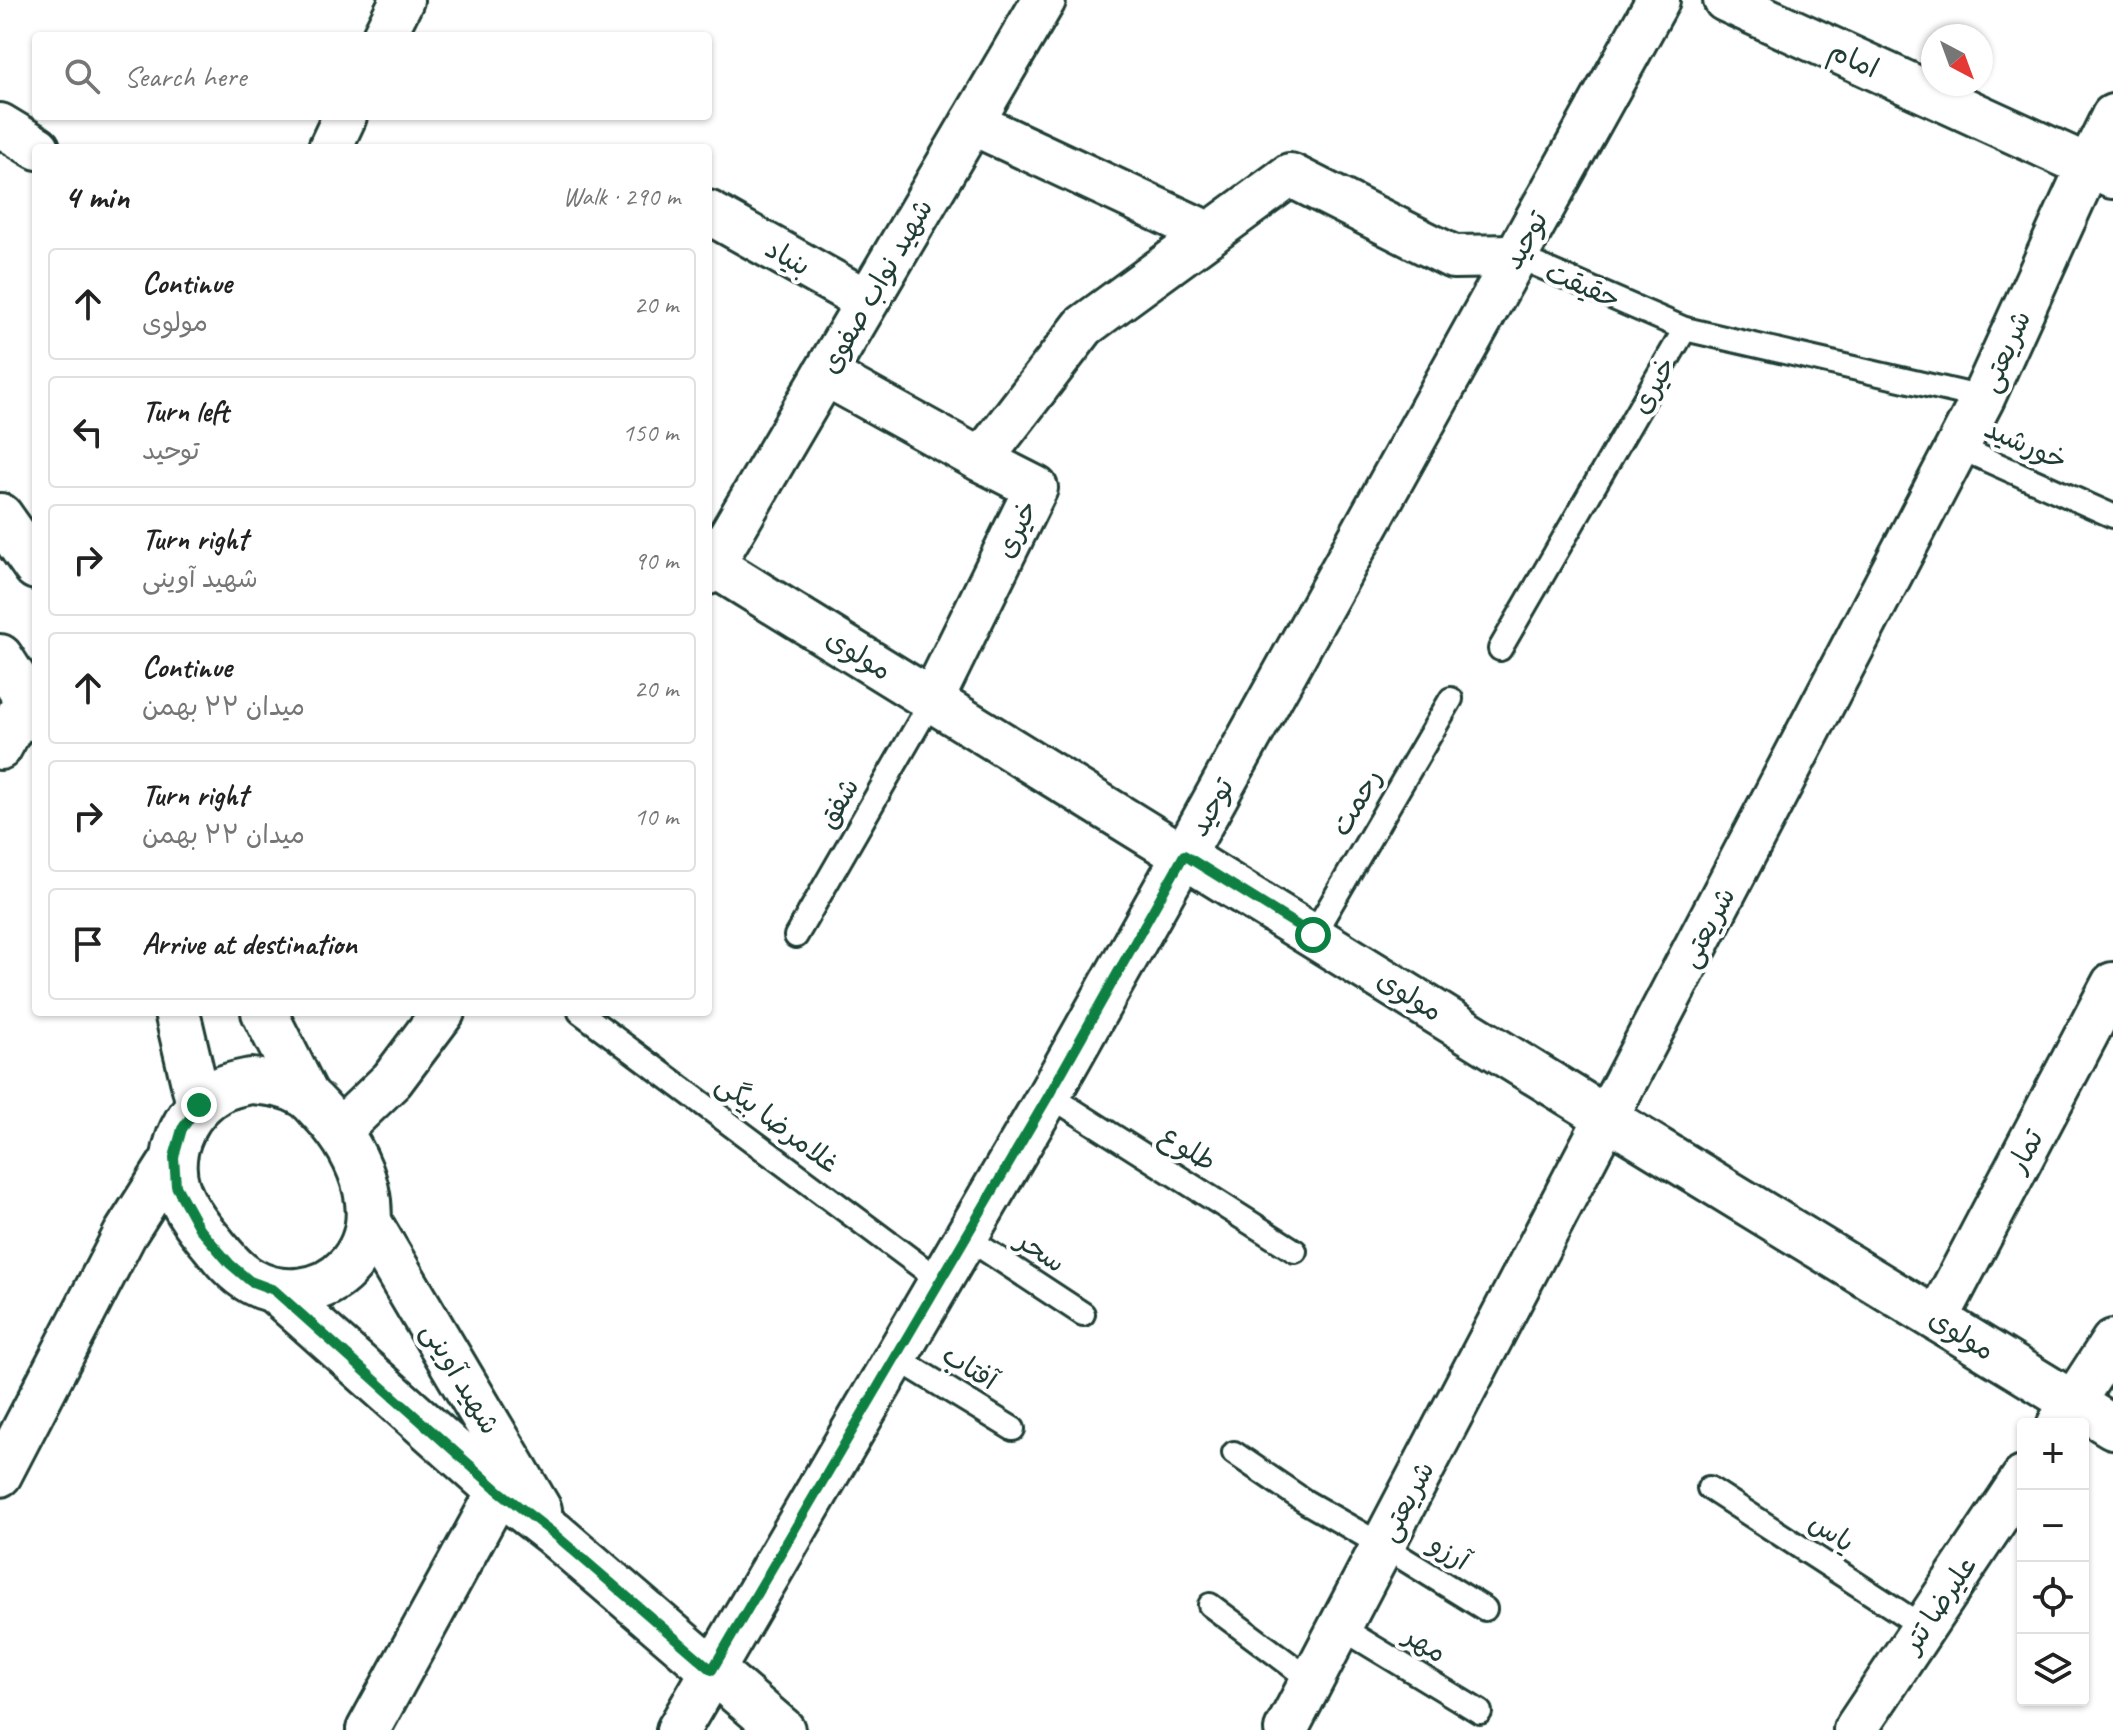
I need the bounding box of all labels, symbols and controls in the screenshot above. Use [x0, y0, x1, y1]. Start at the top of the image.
north arrow [1921, 24, 1993, 96]
search box [32, 32, 712, 120]
street label: امام [1822, 32, 1885, 89]
icon: search [60, 54, 104, 98]
text: Search here [124, 57, 246, 95]
text: 4 min [64, 175, 129, 218]
text: Walk · 290 m [563, 180, 680, 213]
street label: شهید نواب صفوی [812, 192, 940, 380]
street label: توحید [1495, 204, 1556, 276]
street label: بنیاد [759, 231, 817, 283]
street label: حقیقت [1540, 254, 1626, 316]
text: Continue [142, 264, 232, 302]
icon: ahead [66, 282, 110, 326]
text: 20 m [634, 288, 678, 321]
street label: شریعتی [1972, 305, 2038, 397]
text: مولوی [142, 306, 208, 339]
street label: خیری [1623, 350, 1683, 420]
text: Turn left [142, 392, 229, 430]
icon: left [66, 410, 110, 454]
street label: خورشید [1979, 410, 2073, 478]
text: 150 m [622, 416, 678, 449]
text: توحید [142, 434, 200, 467]
street label: خیری [987, 494, 1045, 564]
text: Turn right [142, 520, 247, 558]
icon: right [66, 538, 110, 582]
text: 90 m [634, 544, 678, 577]
text: شهید آوینی [142, 562, 258, 595]
street label: مولوی [820, 620, 898, 688]
text: Continue [142, 648, 232, 686]
icon: ahead [66, 666, 110, 710]
text: 20 m [634, 672, 678, 705]
text: میدان ۲۲ بهمن [142, 690, 305, 723]
street label: رحمت [1323, 762, 1389, 842]
street label: شفق [810, 771, 866, 835]
street label: توحید [1181, 771, 1242, 843]
text: Turn right [142, 776, 247, 814]
icon: right [66, 794, 110, 838]
text: 10 m [634, 800, 678, 833]
text: میدان ۲۲ بهمن [142, 818, 305, 851]
street label: شریعتی [1671, 881, 1743, 973]
route start [1295, 917, 1331, 953]
icon: arrive [66, 922, 110, 966]
text: Arrive at destination [142, 925, 357, 963]
street label: مولوی [1371, 961, 1449, 1029]
street label: غلامرضا بیگی [710, 1065, 846, 1181]
route end [181, 1087, 217, 1123]
street label: طلوع [1152, 1117, 1223, 1180]
street label: تمار [1999, 1122, 2051, 1180]
street label: سحر [1008, 1221, 1072, 1280]
street label: مولوی [1923, 1300, 2001, 1368]
street label: شهید آوینی [414, 1315, 508, 1441]
street label: آفتاب [936, 1336, 1005, 1398]
map controls [2017, 1418, 2089, 1706]
button: + [2017, 1418, 2089, 1490]
street label: شریعتی [1370, 1455, 1442, 1547]
button: − [2017, 1490, 2089, 1562]
street label: یاس [1803, 1504, 1861, 1560]
street label: آرزو [1422, 1525, 1478, 1578]
street label: علیرضا تتر [1893, 1549, 1984, 1661]
button: locate [2017, 1562, 2089, 1634]
street label: مهر [1397, 1617, 1453, 1670]
button: layers [2017, 1634, 2089, 1706]

